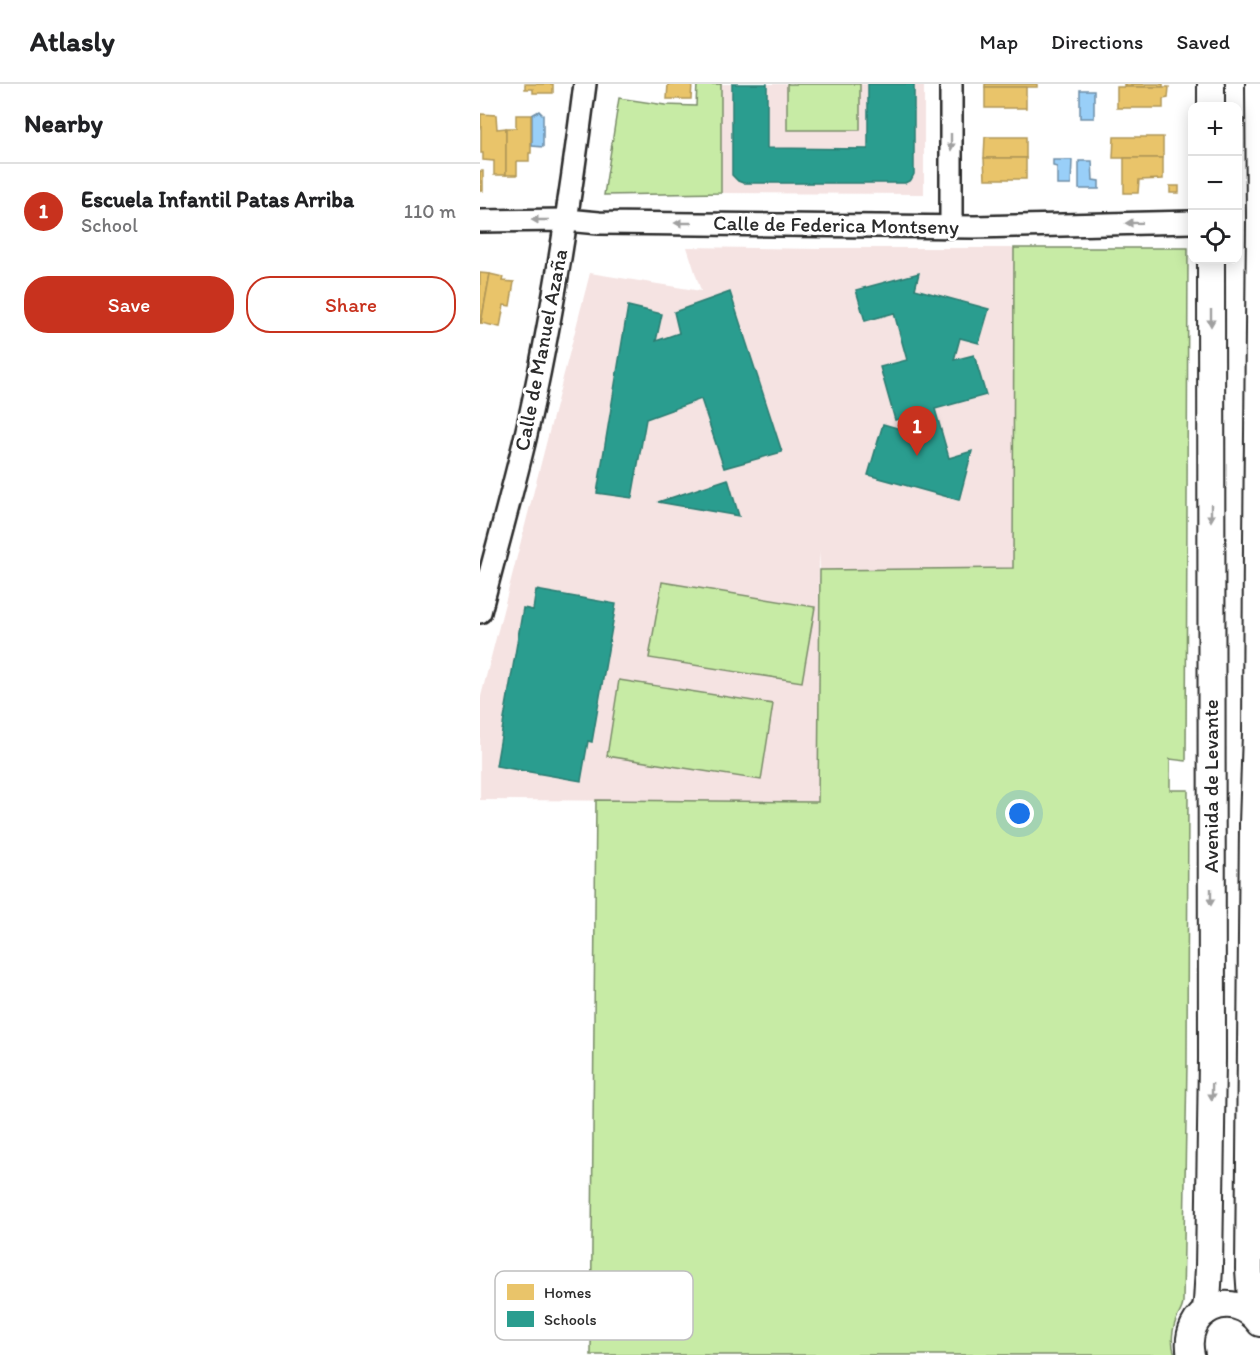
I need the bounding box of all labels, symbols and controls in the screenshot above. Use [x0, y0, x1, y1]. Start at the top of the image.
text: Atlasly [30, 24, 115, 58]
text: Map [980, 29, 1018, 54]
text: Directions [1051, 29, 1143, 54]
text: Saved [1176, 29, 1230, 54]
map controls [1188, 102, 1242, 264]
button: + [1188, 102, 1242, 156]
text: Nearby [24, 107, 103, 139]
one-way arrow [946, 133, 956, 152]
button: − [1188, 156, 1242, 210]
text: Escuela Infantil Patas Arriba [81, 186, 354, 213]
text: 1 [39, 199, 48, 223]
text: 110 m [404, 199, 456, 223]
street label: Calle de Federica Montseny [713, 210, 959, 239]
button: locate [1188, 210, 1242, 264]
text: School [81, 213, 138, 237]
one-way arrow [531, 215, 550, 225]
one-way arrow [673, 218, 692, 228]
one-way arrow [1125, 219, 1144, 228]
street label: Calle de Manuel Azaña [509, 247, 572, 453]
button: Save [24, 276, 234, 333]
button: Share [246, 276, 456, 333]
one-way arrow [1206, 308, 1216, 327]
pin: 1 [898, 406, 936, 456]
one-way arrow [1206, 503, 1216, 522]
street label: Avenida de Levante [1198, 699, 1223, 873]
your location [1005, 799, 1034, 828]
one-way arrow [1207, 887, 1216, 906]
one-way arrow [1207, 1082, 1216, 1101]
legend [495, 1271, 693, 1340]
text: Homes [544, 1283, 591, 1302]
text: Schools [544, 1310, 597, 1329]

